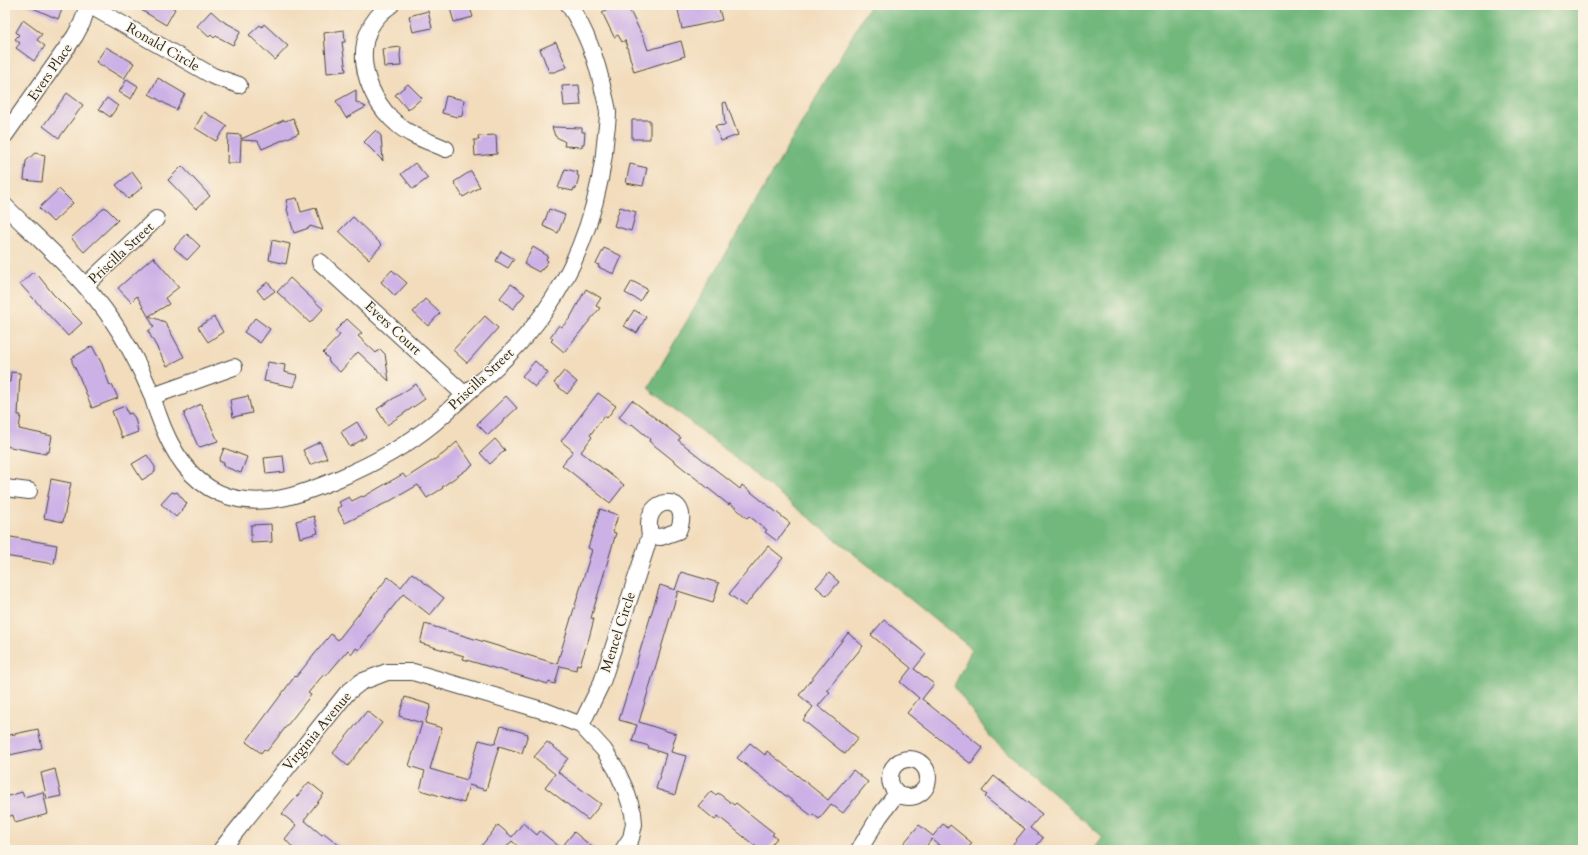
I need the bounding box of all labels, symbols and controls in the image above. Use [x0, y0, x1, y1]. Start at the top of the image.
street label: Ronald Circle [123, 18, 203, 76]
street label: Evers Place [23, 39, 77, 105]
street label: Priscilla Street [84, 217, 158, 288]
street label: Evers Court [361, 297, 426, 360]
street label: Priscilla Street [444, 343, 518, 414]
street label: Mencel Circle [596, 589, 640, 675]
street label: Virginia Avenue [278, 687, 356, 775]

